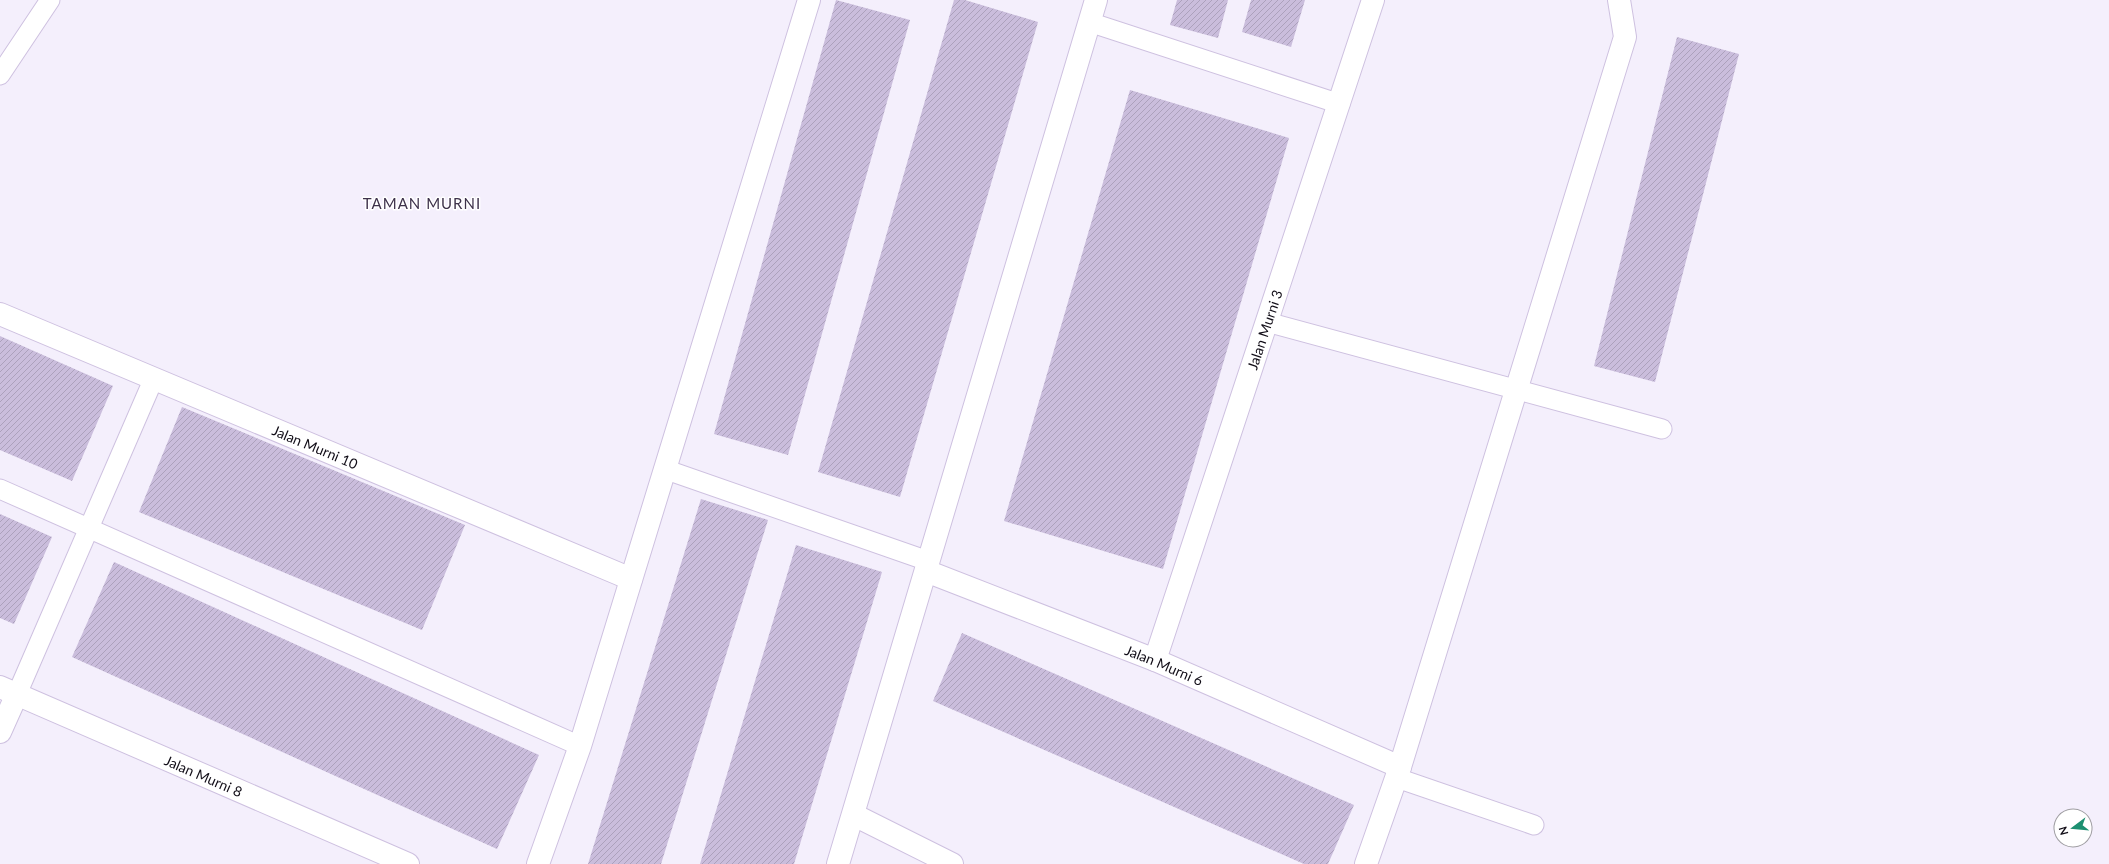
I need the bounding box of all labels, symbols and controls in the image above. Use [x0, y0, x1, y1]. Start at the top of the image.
district label: TAMAN MURNI [363, 194, 481, 212]
street label: Jalan Murni 3 [1243, 287, 1285, 372]
street label: Jalan Murni 10 [270, 421, 361, 472]
street label: Jalan Murni 6 [1123, 641, 1206, 689]
street label: Jalan Murni 8 [162, 751, 245, 800]
north arrow [2053, 808, 2093, 848]
text: N [2055, 825, 2070, 837]

